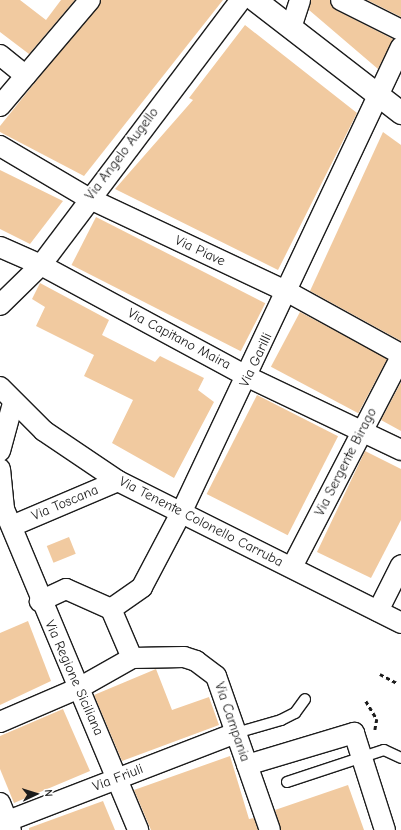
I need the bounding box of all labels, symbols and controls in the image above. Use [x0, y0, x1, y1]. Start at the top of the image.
street label: Via Angelo Augello [82, 105, 162, 203]
street label: Via Piave [172, 232, 228, 270]
street label: Via Capitano Maira [125, 305, 233, 373]
street label: Via Garilli [236, 330, 276, 390]
street label: Via Sergente Birago [311, 405, 381, 519]
street label: Via Tenente Colonello Carruba [116, 473, 286, 571]
street label: Via Toscana [29, 481, 101, 525]
street label: Via Regione Siciliana [41, 618, 107, 738]
street label: Via Campania [211, 680, 253, 764]
street label: Via Friuli [90, 761, 146, 795]
north arrow [16, 774, 56, 814]
text: N [42, 789, 55, 797]

